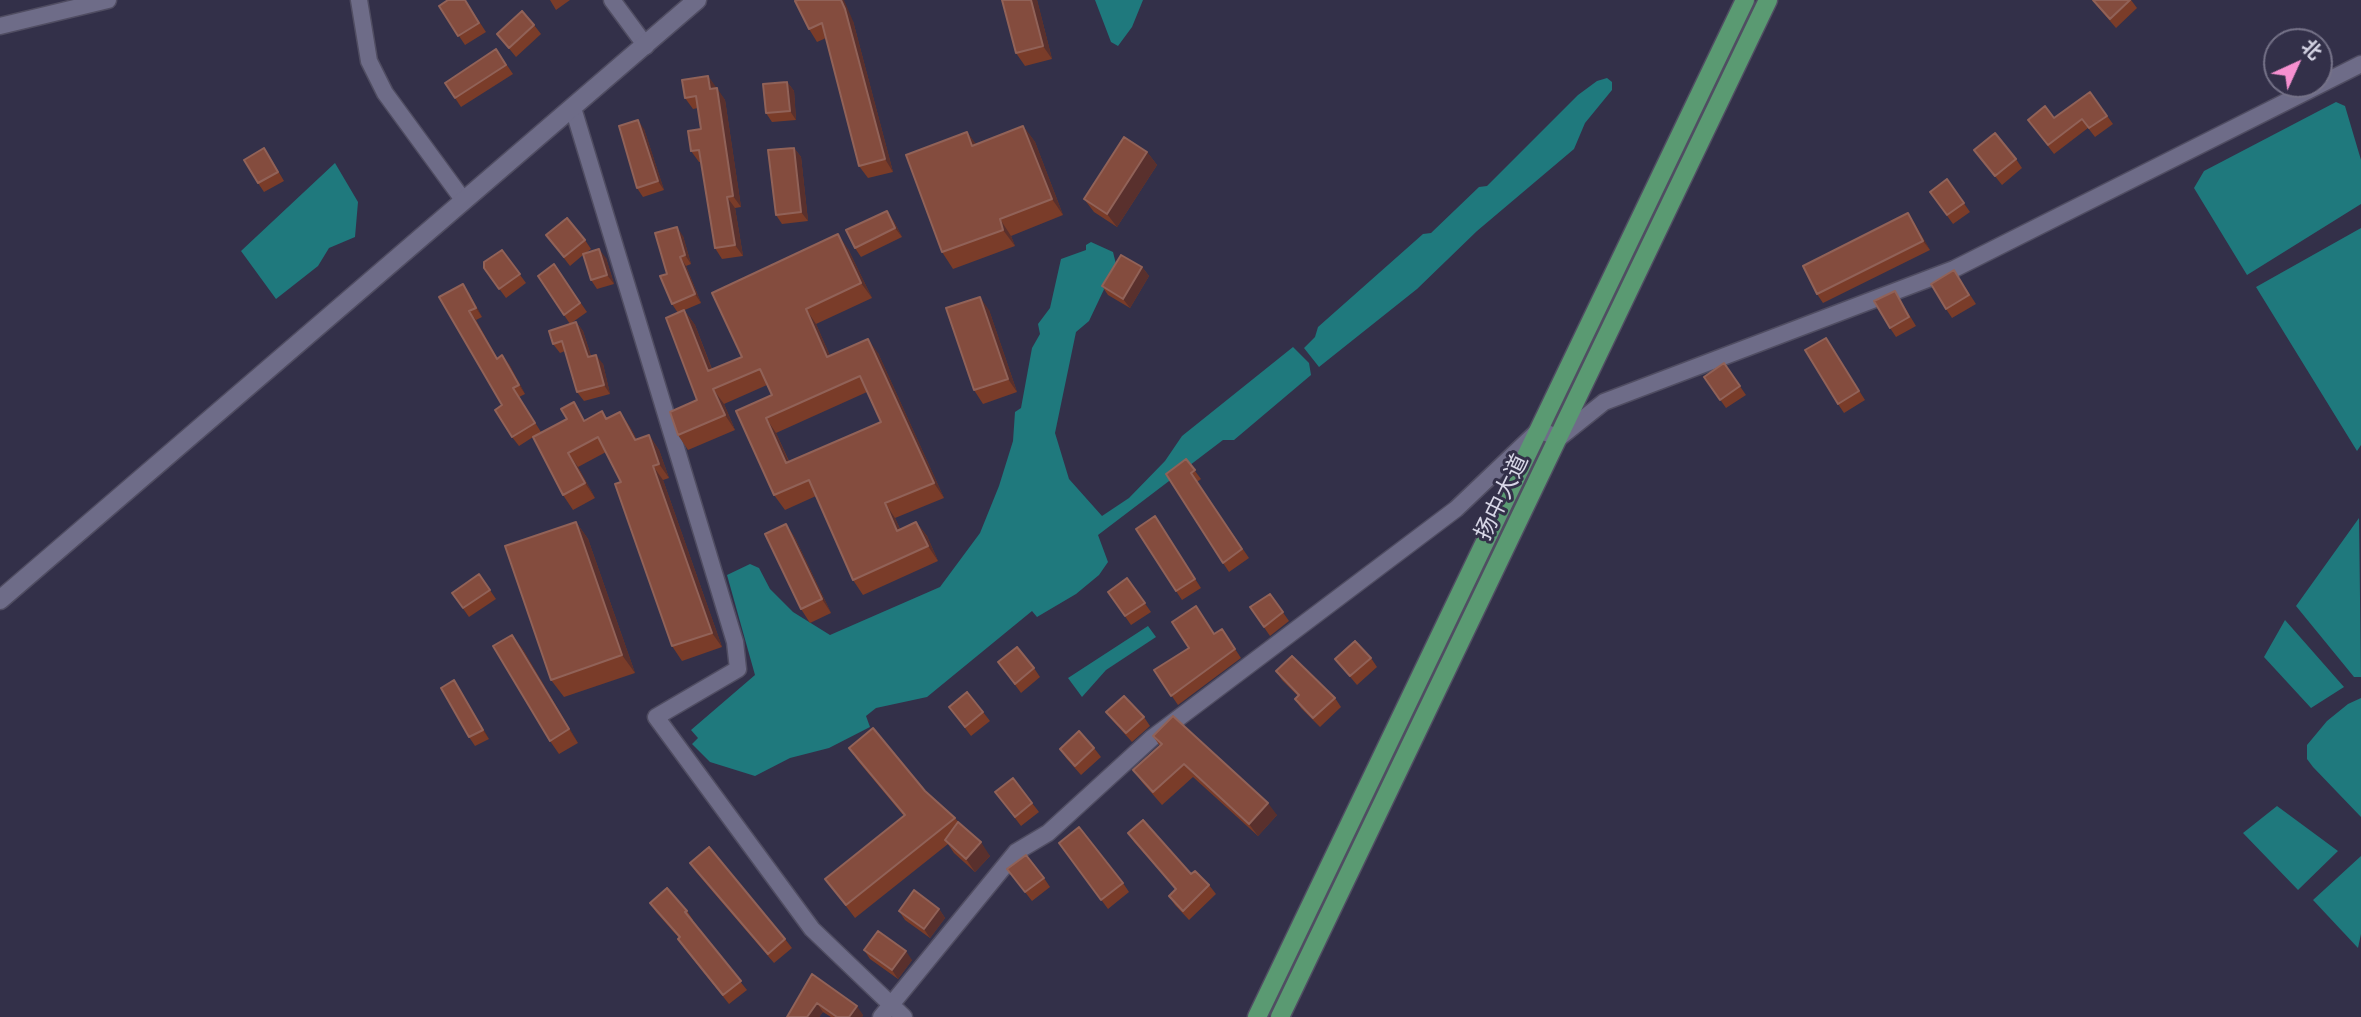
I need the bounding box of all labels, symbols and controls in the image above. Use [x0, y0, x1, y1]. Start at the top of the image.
north arrow [2263, 28, 2333, 98]
text: 北 [2297, 34, 2327, 64]
street label: 扬中大道 [1470, 451, 1536, 545]

